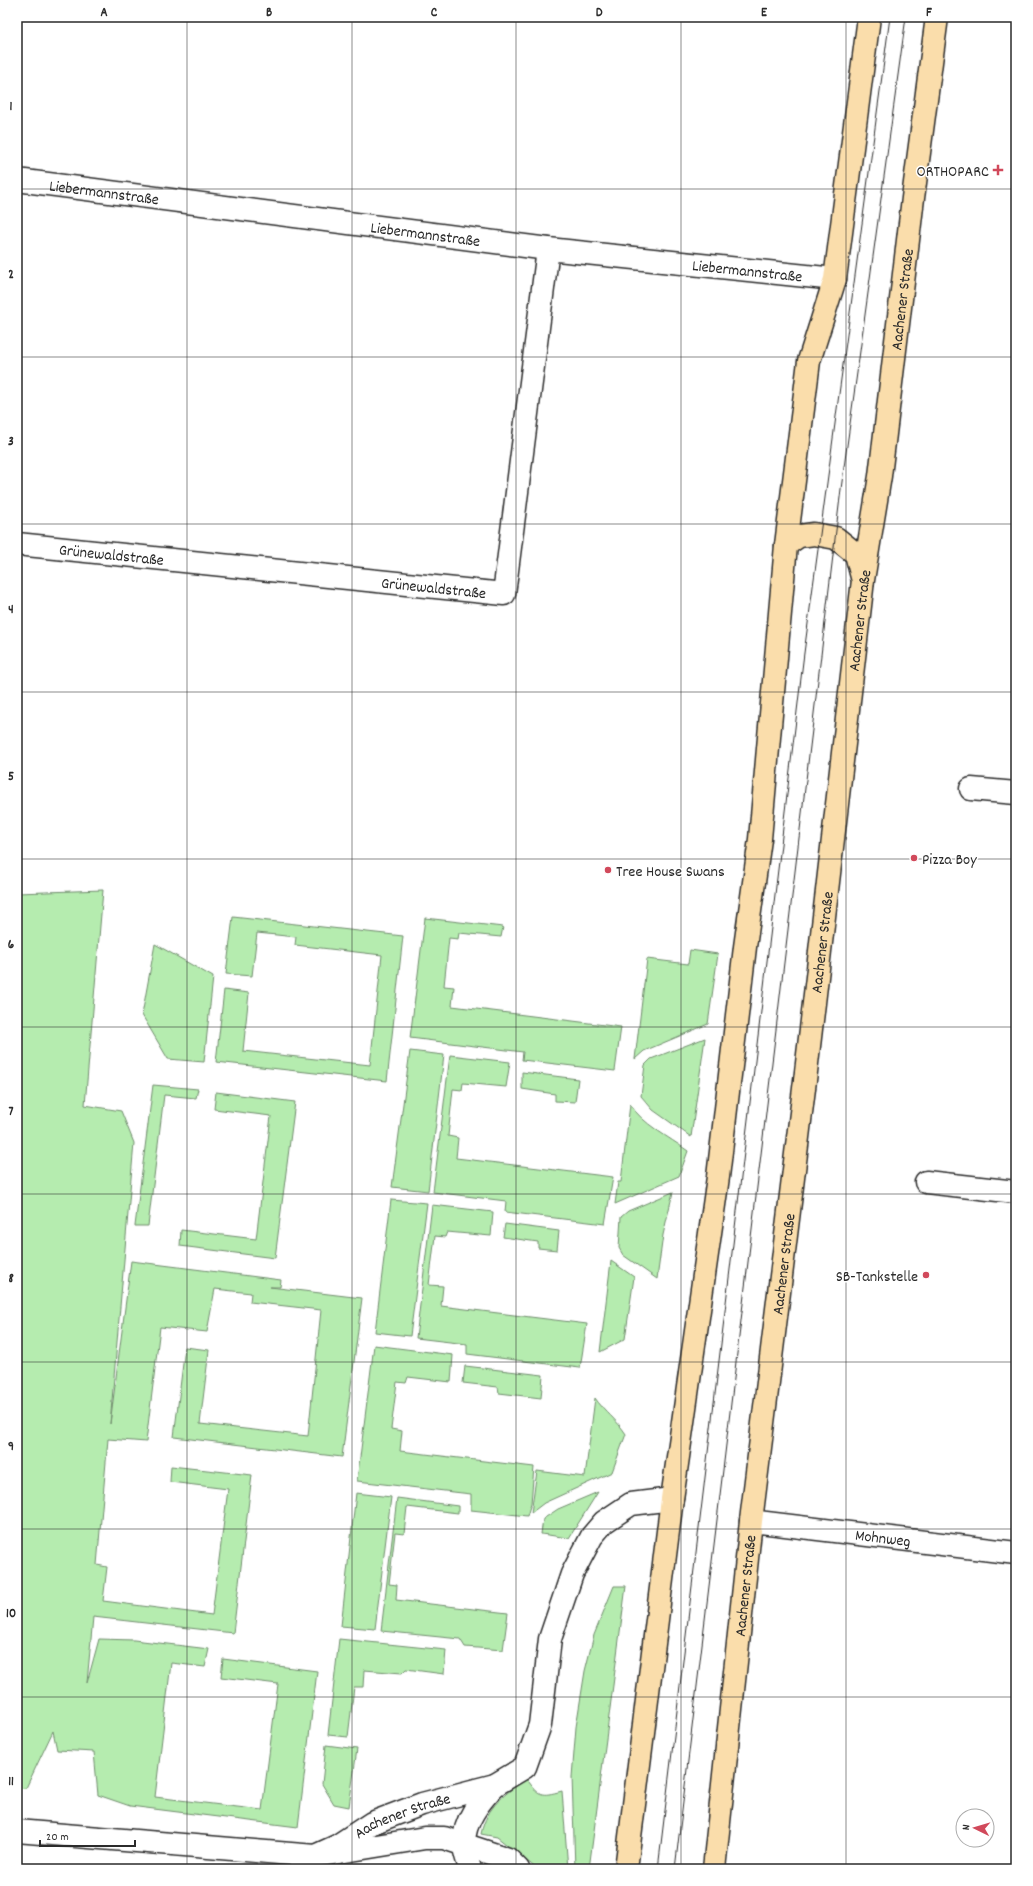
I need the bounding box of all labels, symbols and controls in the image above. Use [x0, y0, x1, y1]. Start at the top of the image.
text: A [100, 4, 108, 23]
text: B [266, 4, 272, 23]
text: C [431, 4, 438, 23]
text: D [596, 4, 603, 23]
text: E [761, 4, 768, 23]
text: F [926, 4, 932, 23]
text: 1 [10, 98, 13, 117]
place label: ORTHOPARC [917, 161, 989, 184]
marker: ORTHOPARC [992, 164, 1004, 176]
street label: Liebermannstraße [48, 175, 160, 212]
street label: Liebermannstraße [369, 217, 482, 254]
street label: Aachener Straße [886, 247, 921, 352]
street label: Liebermannstraße [691, 255, 803, 290]
text: 2 [8, 266, 14, 285]
text: 3 [8, 433, 14, 452]
street label: Grünewaldstraße [58, 539, 165, 573]
street label: Aachener Straße [844, 568, 879, 673]
street label: Grünewaldstraße [380, 572, 487, 606]
text: 4 [8, 601, 14, 620]
text: 5 [8, 768, 14, 787]
place label: Pizza Boy [922, 849, 977, 872]
marker: Pizza Boy [909, 853, 919, 863]
place label: Tree House Swans [616, 861, 725, 884]
marker: Tree House Swans [603, 865, 613, 875]
street label: Aachener Straße [806, 890, 841, 995]
text: 6 [8, 936, 15, 955]
text: 7 [9, 1103, 14, 1122]
street label: Aachener Straße [767, 1212, 803, 1316]
place label: SB-Tankstelle [836, 1266, 918, 1289]
text: 8 [8, 1270, 14, 1289]
marker: SB-Tankstelle [921, 1270, 931, 1280]
text: 9 [8, 1438, 14, 1457]
street label: Mohnweg [854, 1525, 912, 1554]
street label: Aachener Straße [730, 1534, 763, 1638]
text: 10 [6, 1605, 16, 1624]
text: 11 [8, 1773, 14, 1792]
street label: Aachener Straße [350, 1788, 453, 1846]
north arrow [955, 1808, 995, 1848]
scale bar [40, 1822, 135, 1848]
text: N [959, 1823, 975, 1831]
text: 20 m [46, 1829, 69, 1846]

